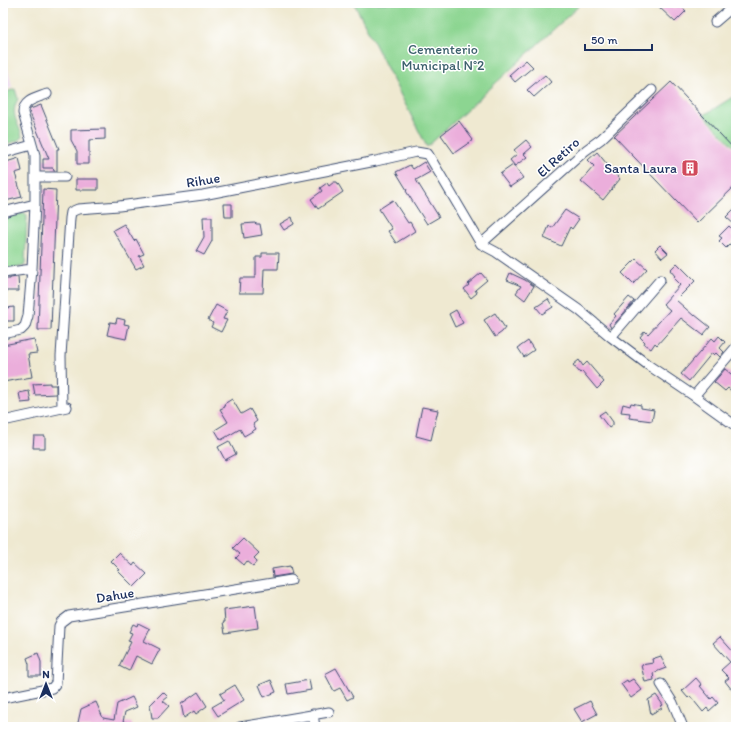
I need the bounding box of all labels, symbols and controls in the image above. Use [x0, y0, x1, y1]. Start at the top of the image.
scale bar [585, 26, 652, 52]
text: 50 m [591, 33, 617, 47]
park label: Cementerio Municipal N°2 [402, 41, 485, 74]
street label: El Retiro [534, 134, 583, 181]
building icon: Santa Laura [680, 158, 700, 178]
place label: Santa Laura [604, 160, 677, 177]
street label: Rihue [185, 169, 221, 192]
street label: Dahue [95, 584, 136, 607]
north arrow [26, 664, 66, 704]
text: N [42, 668, 50, 681]

